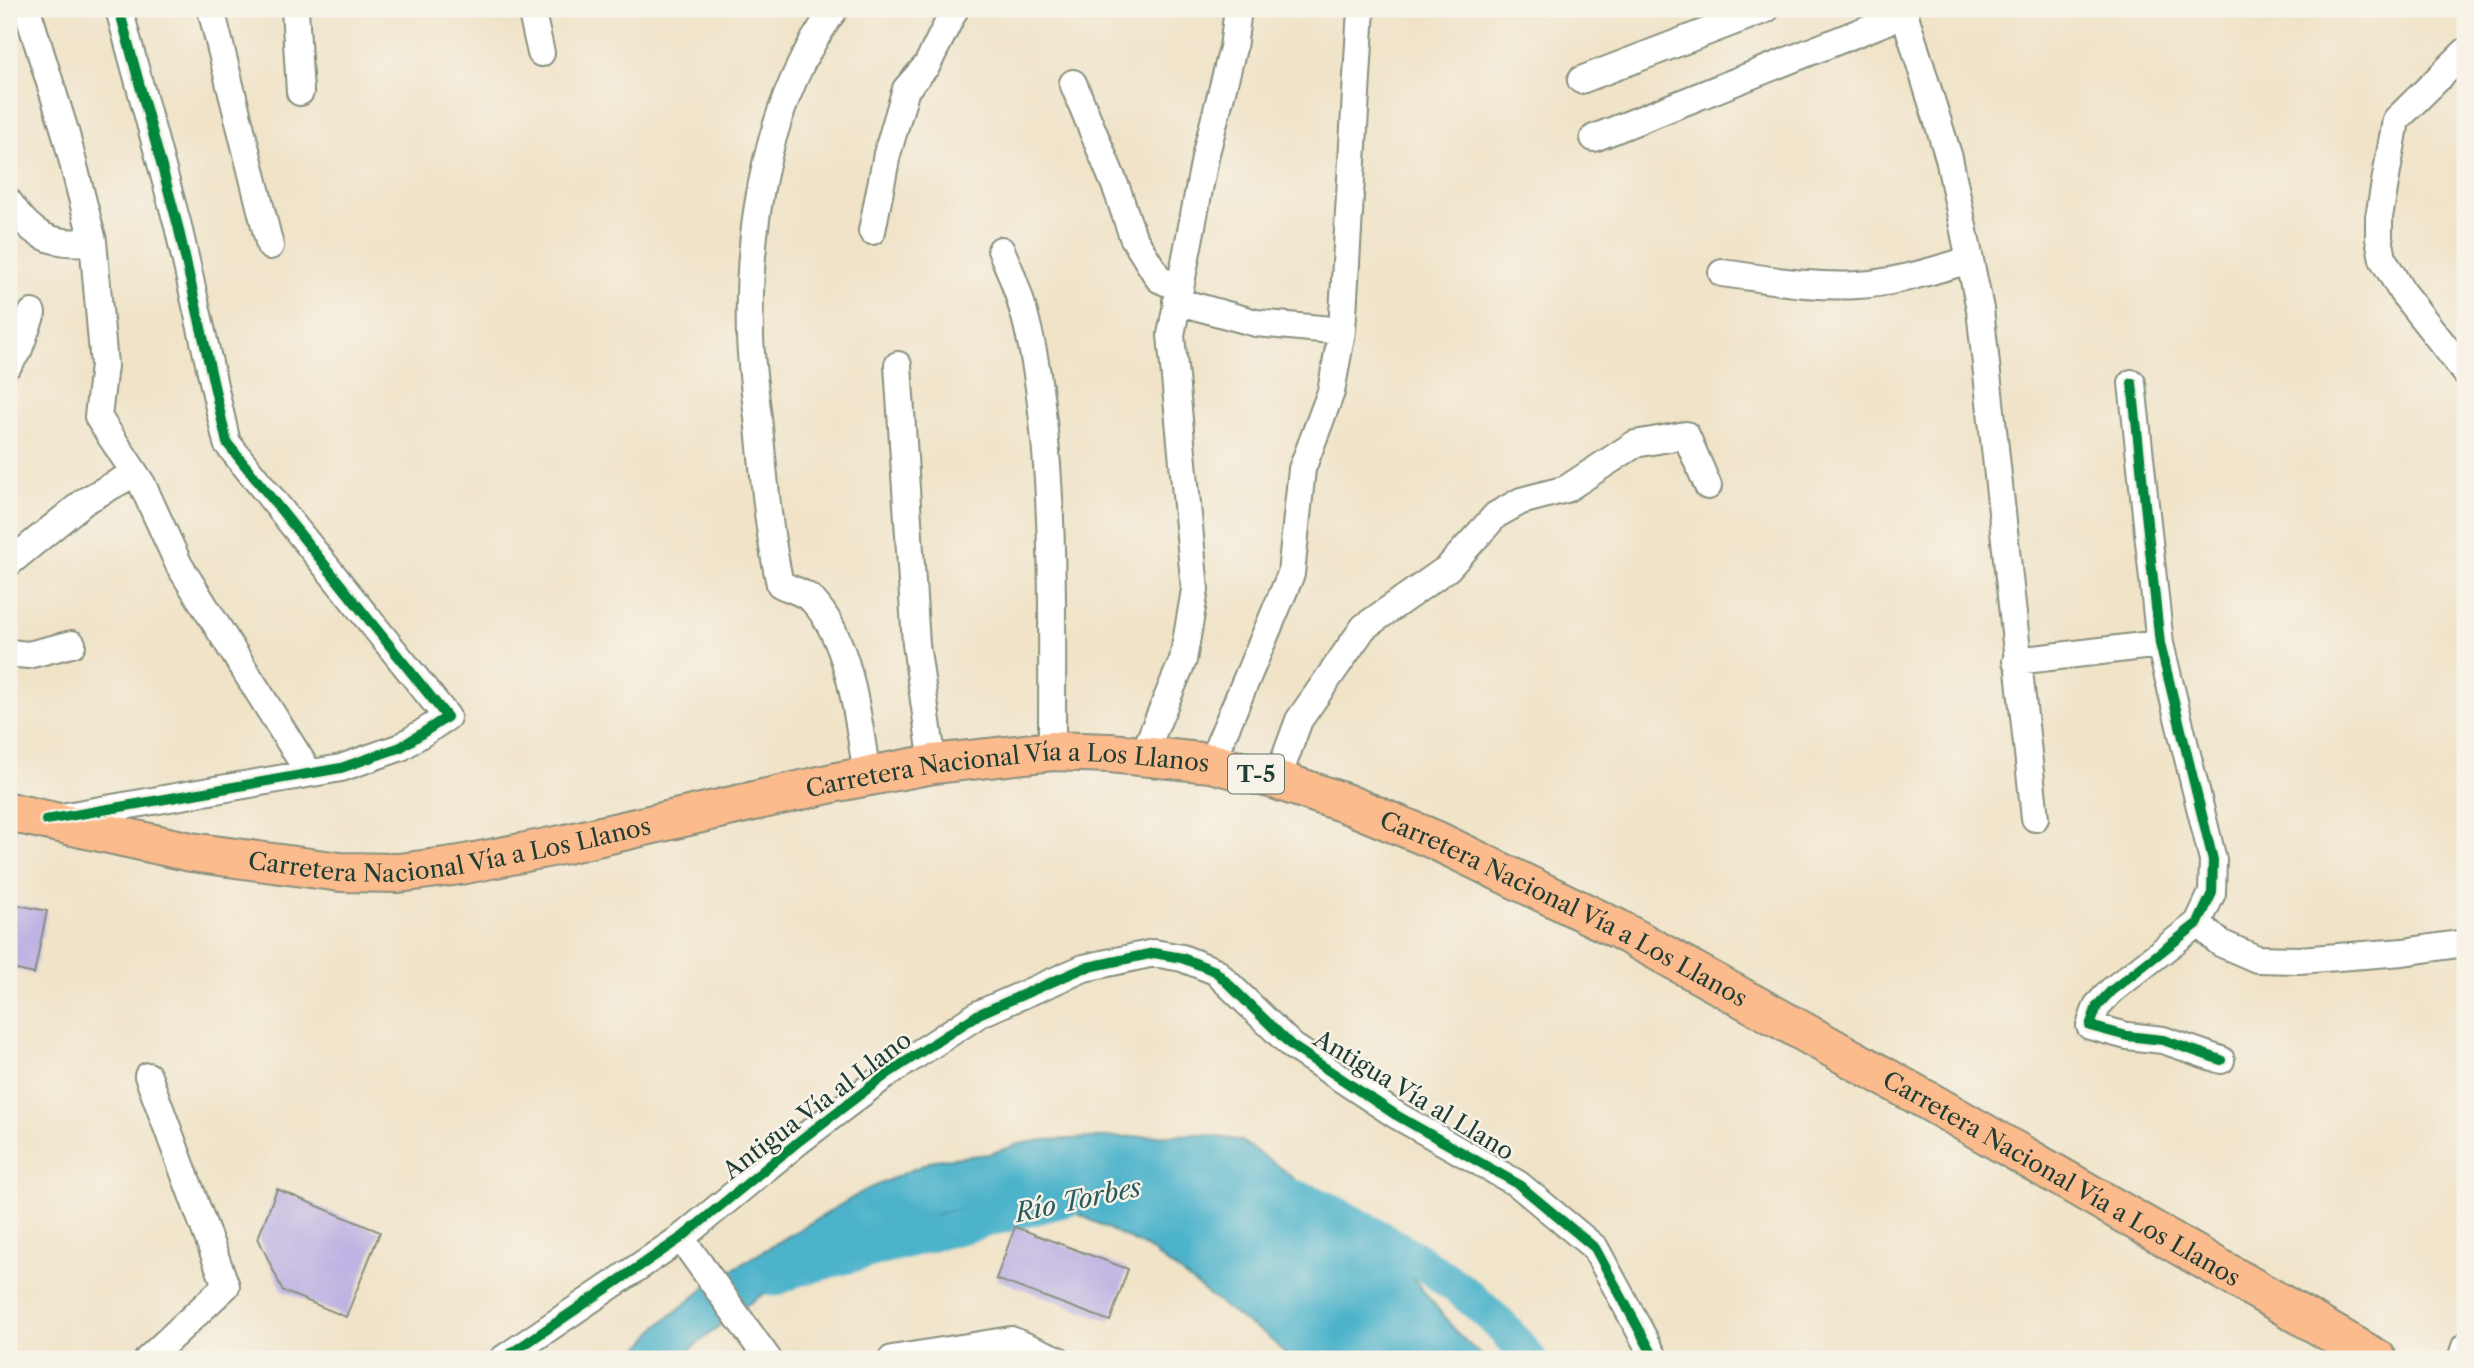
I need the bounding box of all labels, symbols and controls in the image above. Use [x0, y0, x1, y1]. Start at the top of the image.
street label: Carretera Nacional Vía a Los Llanos [803, 736, 1211, 803]
road number: T-5 [1228, 754, 1284, 794]
street label: Carretera Nacional Vía a Los Llanos [1376, 805, 1752, 1012]
street label: Carretera Nacional Vía a Los Llanos [247, 811, 653, 888]
street label: Antigua Vía al Llano [1308, 1023, 1519, 1166]
street label: Antigua Vía al Llano [716, 1025, 917, 1186]
street label: Carretera Nacional Vía a Los Llanos [1878, 1064, 2246, 1292]
water label: Río Torbes [1010, 1171, 1145, 1229]

